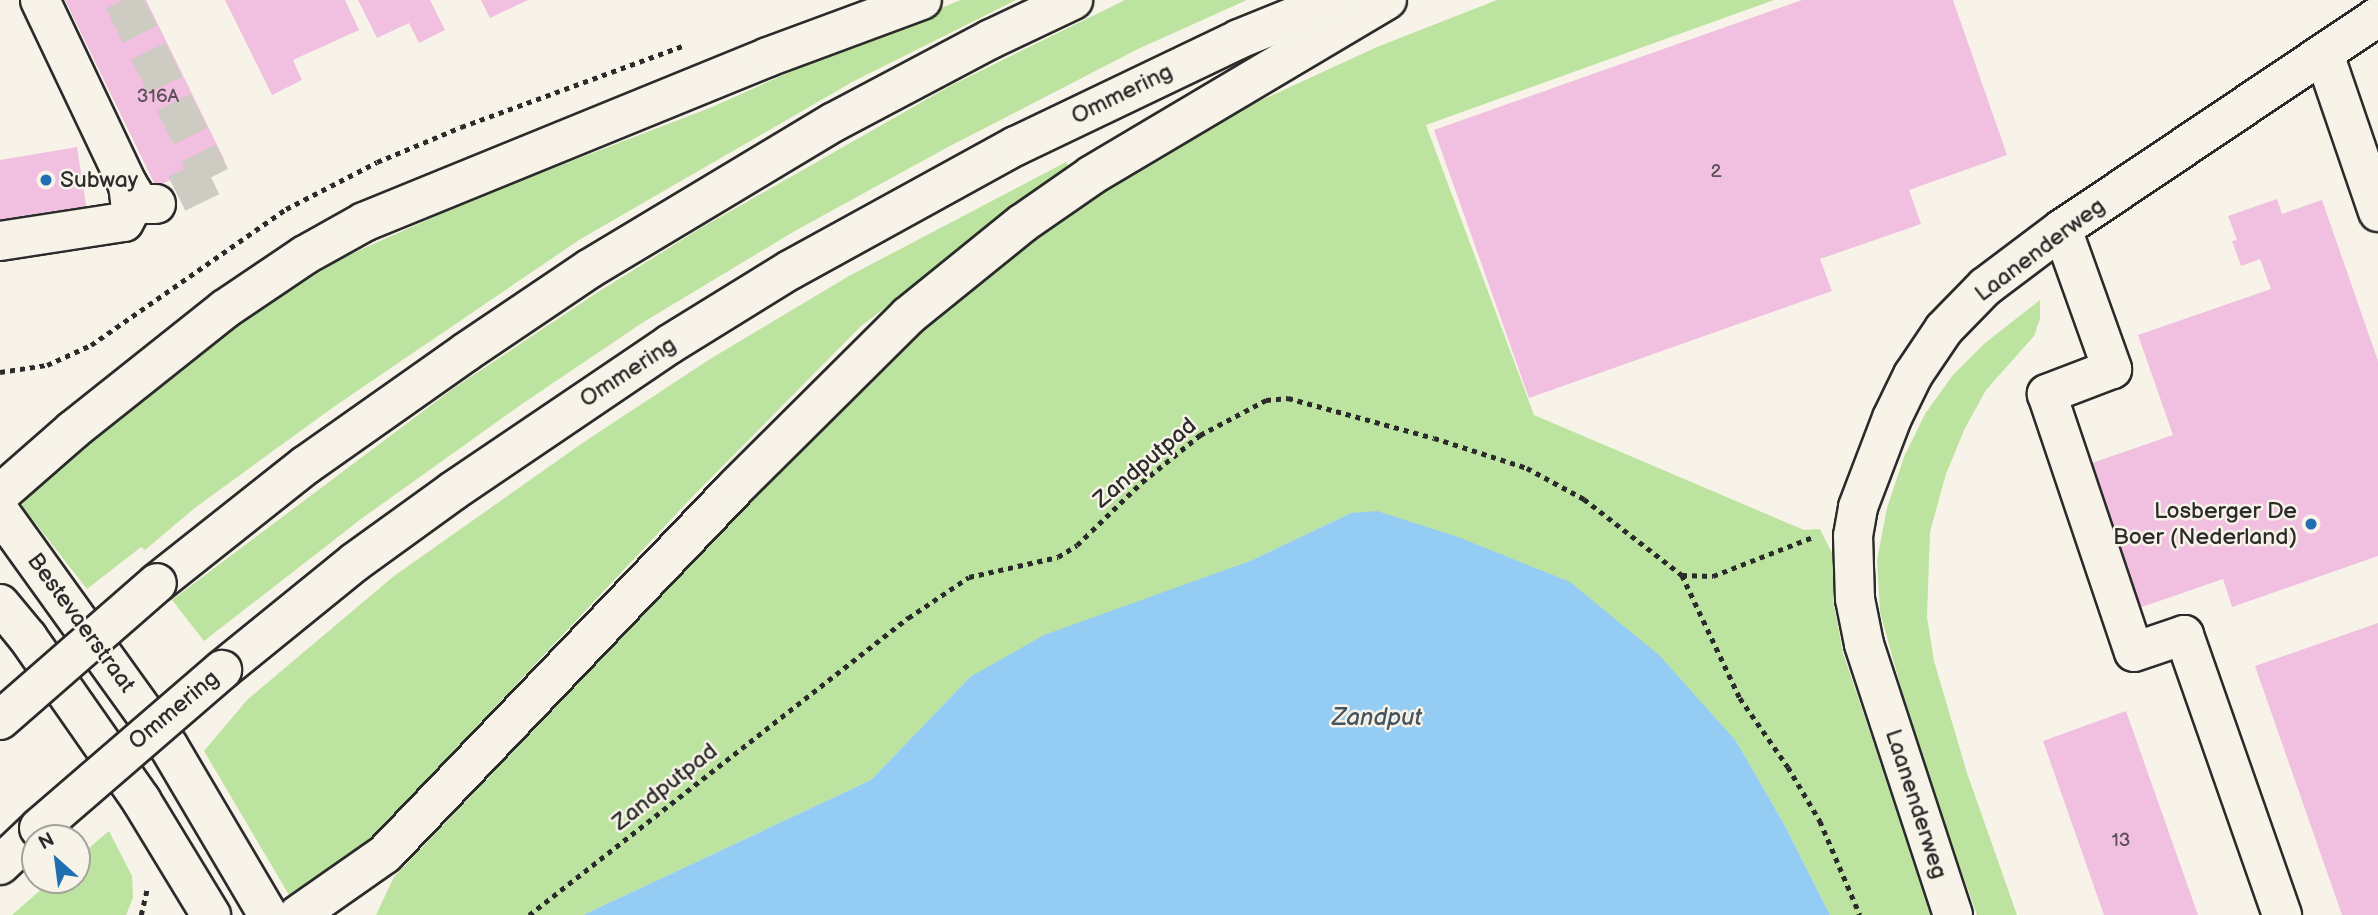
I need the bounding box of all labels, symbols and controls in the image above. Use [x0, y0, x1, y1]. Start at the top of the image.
street label: Ommering [1067, 58, 1177, 130]
house number: 316A [137, 86, 179, 108]
house number: 2 [1710, 161, 1722, 183]
place label: Subway [60, 166, 138, 194]
marker: Subway [38, 172, 54, 188]
street label: Laanenderweg [1970, 192, 2110, 308]
street label: Ommering [575, 331, 681, 413]
street label: Zandputpad [1088, 412, 1202, 514]
place label: Losberger De Boer (Nederland) [2113, 497, 2297, 551]
marker: Losberger De Boer (Nederland) [2303, 516, 2319, 532]
street label: Bestevaerstraat [21, 548, 141, 698]
street label: Ommering [123, 664, 225, 756]
water label: Zandput [1332, 704, 1422, 732]
street label: Laanenderweg [1879, 726, 1953, 882]
street label: Zandputpad [607, 737, 723, 837]
north arrow [21, 824, 91, 894]
text: N [35, 828, 59, 855]
house number: 13 [2111, 830, 2131, 852]

